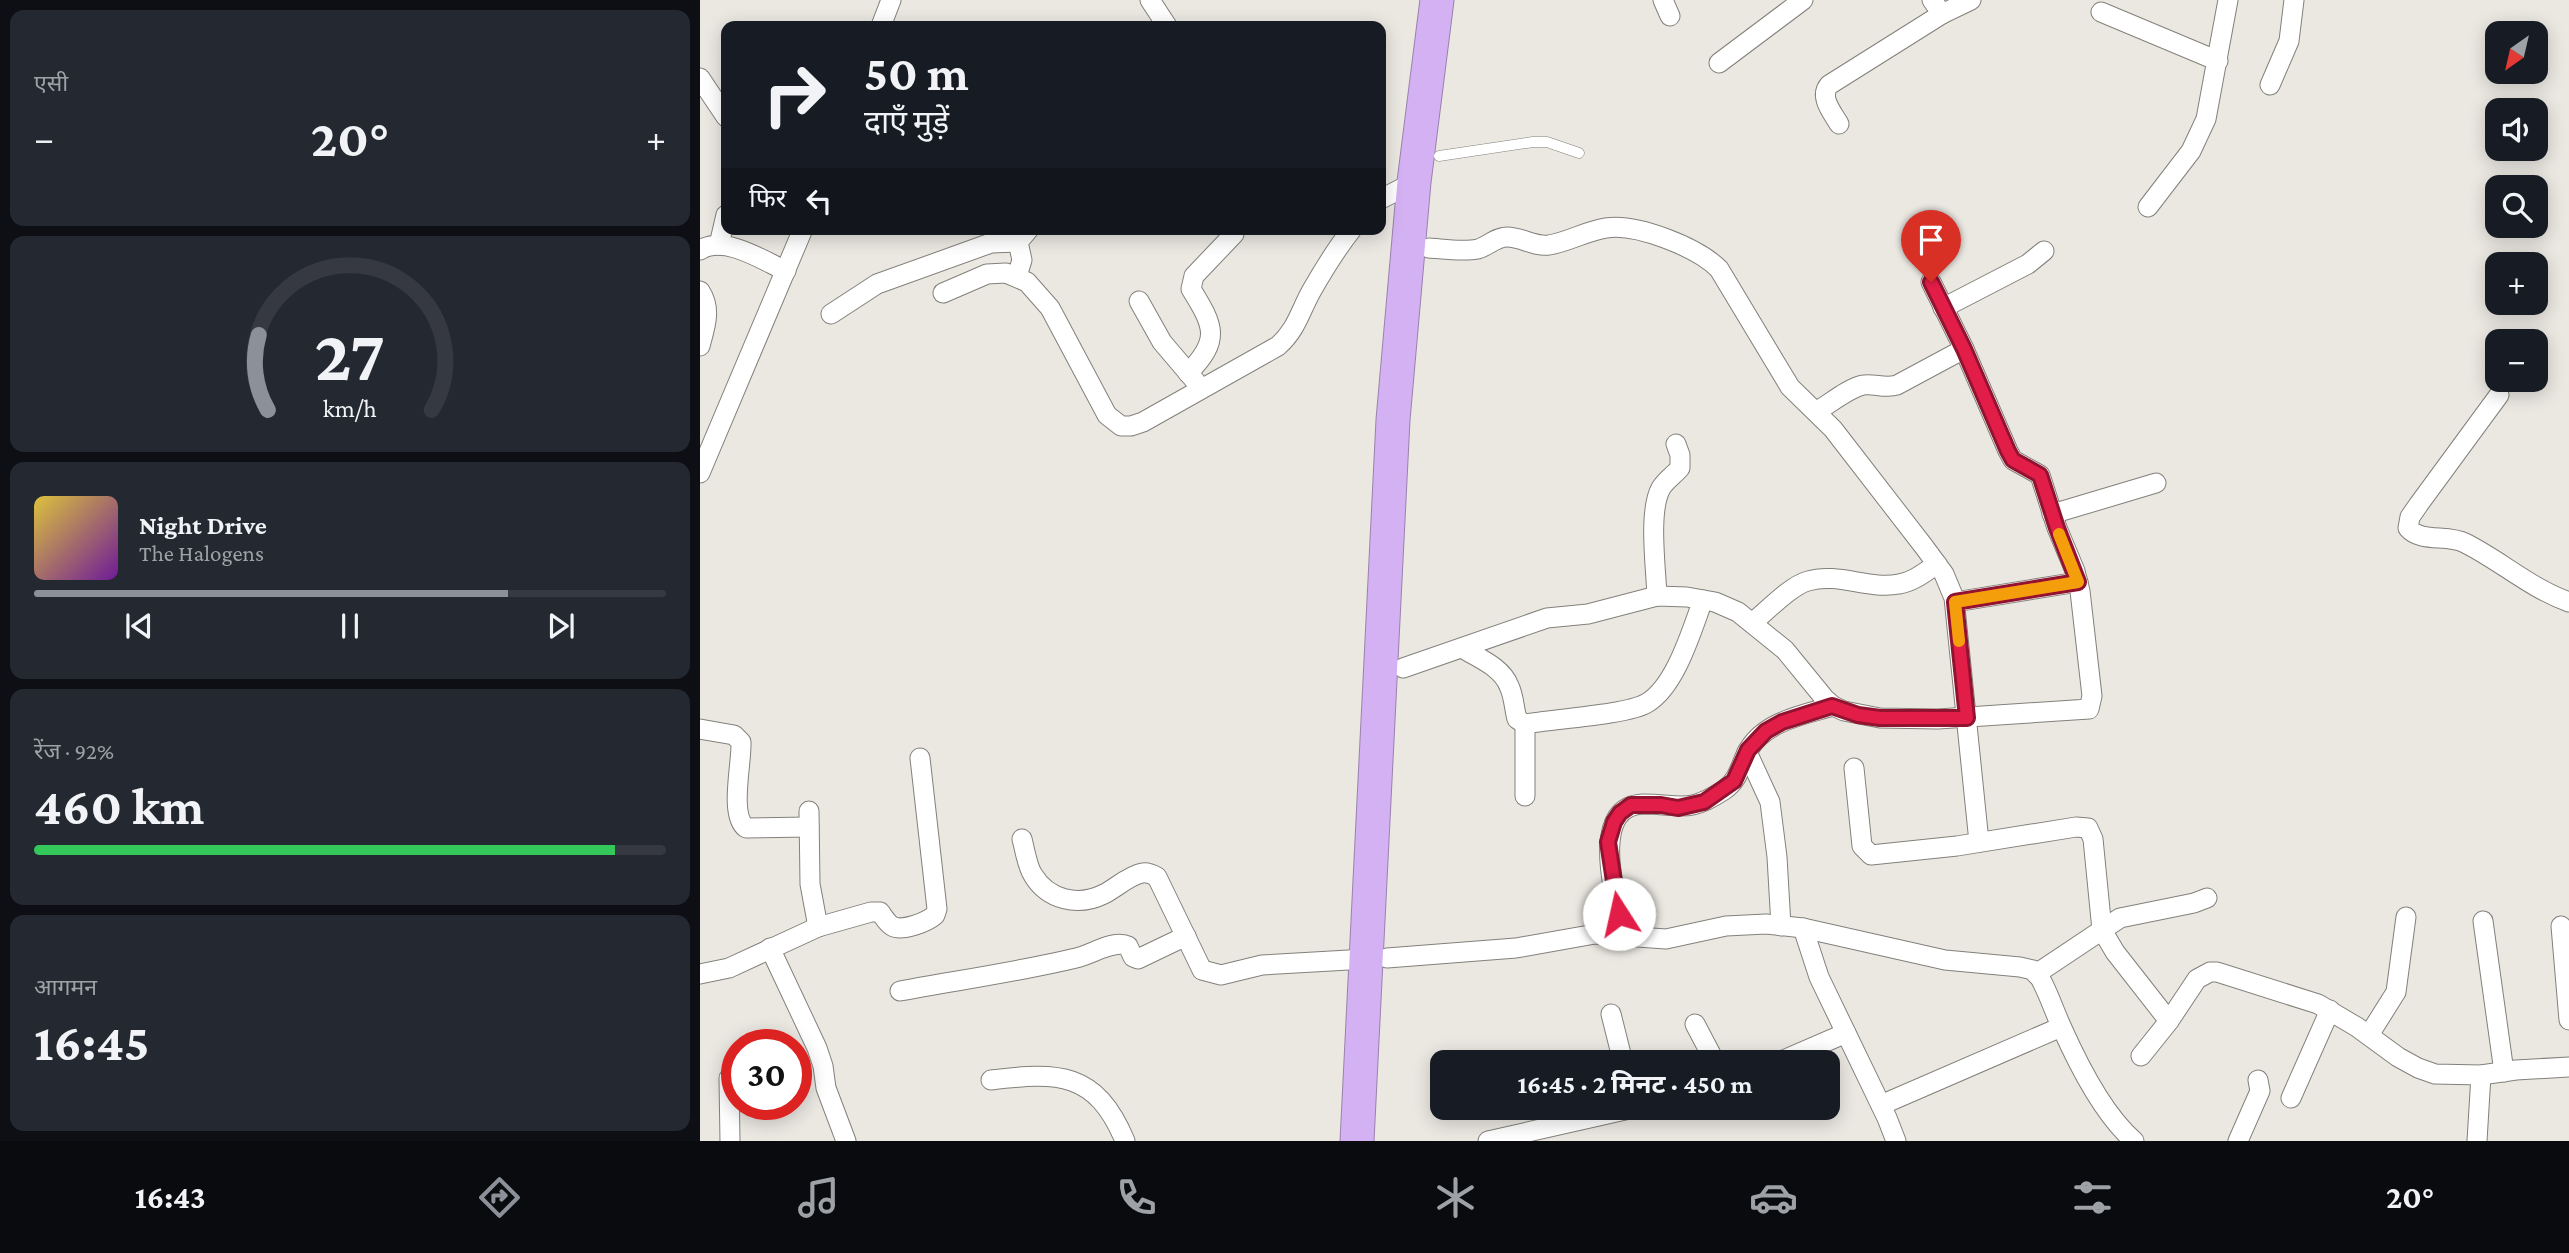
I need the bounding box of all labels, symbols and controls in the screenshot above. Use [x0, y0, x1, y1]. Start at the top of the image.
north arrow [2485, 21, 2548, 84]
map controls [2485, 21, 2548, 392]
text: 50 m [864, 46, 969, 101]
icon: right [749, 49, 840, 140]
text: एसी [34, 70, 68, 96]
button: sound [2485, 98, 2548, 161]
text: दाएँ मुड़ें [864, 104, 949, 140]
text: 20° [311, 109, 389, 167]
text: − [34, 117, 54, 159]
text: + [646, 117, 666, 159]
button: search [2485, 175, 2548, 238]
icon: left [800, 182, 838, 220]
text: फिर [749, 184, 786, 213]
pin [1901, 210, 1961, 282]
icon: arrive [1912, 221, 1950, 259]
button: + [2485, 252, 2548, 315]
text: 27 [315, 316, 385, 397]
button: − [2485, 329, 2548, 392]
text: km/h [323, 395, 377, 422]
text: Night Drive [139, 511, 267, 540]
text: The Halogens [139, 540, 264, 566]
icon: previous [120, 607, 158, 645]
icon: pause [331, 607, 369, 645]
icon: next [542, 607, 580, 645]
text: रेंज · 92% [34, 738, 114, 764]
text: 460 km [34, 777, 204, 835]
position arrow [1582, 877, 1656, 951]
text: आगमन [34, 974, 97, 1000]
text: 16:45 [34, 1013, 150, 1071]
speed limit sign: 30 [721, 1029, 812, 1120]
text: 16:45 · 2 मिनट · 450 m [1517, 1070, 1753, 1099]
icon: directions [475, 1173, 524, 1222]
icon: music [794, 1173, 843, 1222]
icon: phone [1112, 1173, 1161, 1222]
icon: climate [1431, 1173, 1480, 1222]
icon: car [1749, 1173, 1798, 1222]
icon: filters [2068, 1173, 2117, 1222]
text: 16:43 [135, 1179, 206, 1215]
text: 20° [2386, 1179, 2434, 1215]

